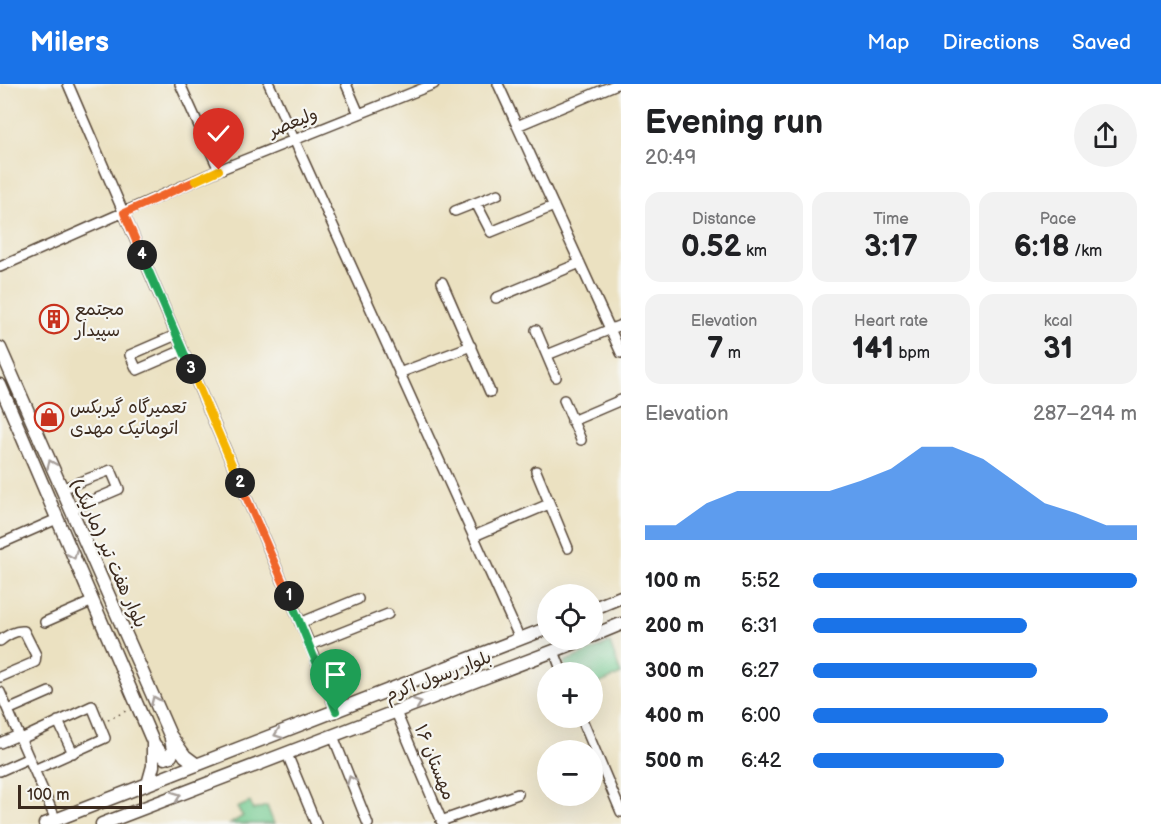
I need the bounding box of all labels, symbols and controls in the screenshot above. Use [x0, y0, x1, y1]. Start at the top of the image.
text: Milers [30, 26, 109, 59]
text: Map [867, 30, 910, 55]
text: Directions [943, 30, 1039, 55]
text: Saved [1072, 30, 1131, 55]
street label: ولیعصر [264, 103, 321, 142]
text: Evening run [645, 103, 823, 143]
button: share [1074, 104, 1137, 167]
pin [193, 108, 244, 170]
icon: check [202, 117, 235, 150]
text: 20:49 [645, 146, 696, 170]
text: Distance [692, 210, 756, 229]
text: Time [873, 210, 909, 229]
text: Pace [1040, 210, 1076, 229]
text: 0.52 [681, 229, 742, 265]
text: 3:17 [864, 229, 918, 265]
text: 6:18 [1014, 229, 1070, 265]
pin: 4 [127, 240, 157, 270]
text: km [742, 242, 767, 261]
text: /km [1070, 242, 1102, 261]
text: 4 [137, 245, 147, 264]
place label: مجتمع سپیدار [73, 299, 124, 342]
building icon: مجتمع سپیدار [38, 303, 70, 335]
text: Elevation [691, 312, 757, 331]
text: Heart rate [854, 312, 928, 331]
text: kcal [1044, 312, 1072, 331]
text: 7 [707, 331, 724, 367]
text: 141 [852, 331, 894, 367]
text: 31 [1043, 331, 1073, 367]
text: m [724, 344, 741, 363]
text: bpm [894, 344, 930, 363]
pin: 3 [176, 354, 206, 384]
text: 3 [186, 359, 196, 378]
place label: تعمیرگاه گیربکس اتوماتیک مهدی [70, 397, 187, 439]
shop icon: تعمیرگاه گیربکس اتوماتیک مهدی [33, 401, 65, 433]
text: Elevation [645, 402, 728, 426]
text: 287–294 m [1033, 402, 1137, 426]
one-way arrow [46, 459, 58, 470]
pin: 2 [225, 468, 255, 498]
text: 2 [235, 473, 245, 492]
street label: بلوار هفت تیر (مارلیک) [66, 475, 151, 631]
one-way arrow [66, 549, 78, 560]
text: 100 m [645, 569, 701, 593]
text: 5:52 [741, 569, 780, 593]
pin: 1 [274, 581, 304, 611]
map controls [537, 584, 603, 806]
button: locate [537, 584, 603, 650]
text: 1 [286, 586, 292, 605]
text: 200 m [645, 614, 704, 638]
text: 6:31 [741, 614, 777, 638]
street label: بلوار رسول اکرم [382, 646, 496, 709]
pin [310, 649, 361, 711]
icon: arrive [319, 658, 352, 691]
text: 300 m [645, 659, 704, 683]
text: 6:27 [741, 659, 779, 683]
button: + [537, 662, 603, 728]
one-way arrow [150, 695, 162, 706]
one-way arrow [412, 698, 423, 711]
text: 400 m [645, 704, 704, 728]
text: 6:00 [741, 704, 781, 728]
street label: مهستان ۱۶ [410, 721, 459, 803]
one-way arrow [273, 726, 284, 739]
button: − [537, 740, 603, 806]
text: 500 m [645, 749, 704, 773]
text: 6:42 [741, 749, 781, 773]
one-way arrow [346, 775, 358, 786]
scale bar [18, 782, 142, 810]
text: 100 m [27, 786, 70, 805]
one-way arrow [171, 791, 182, 803]

